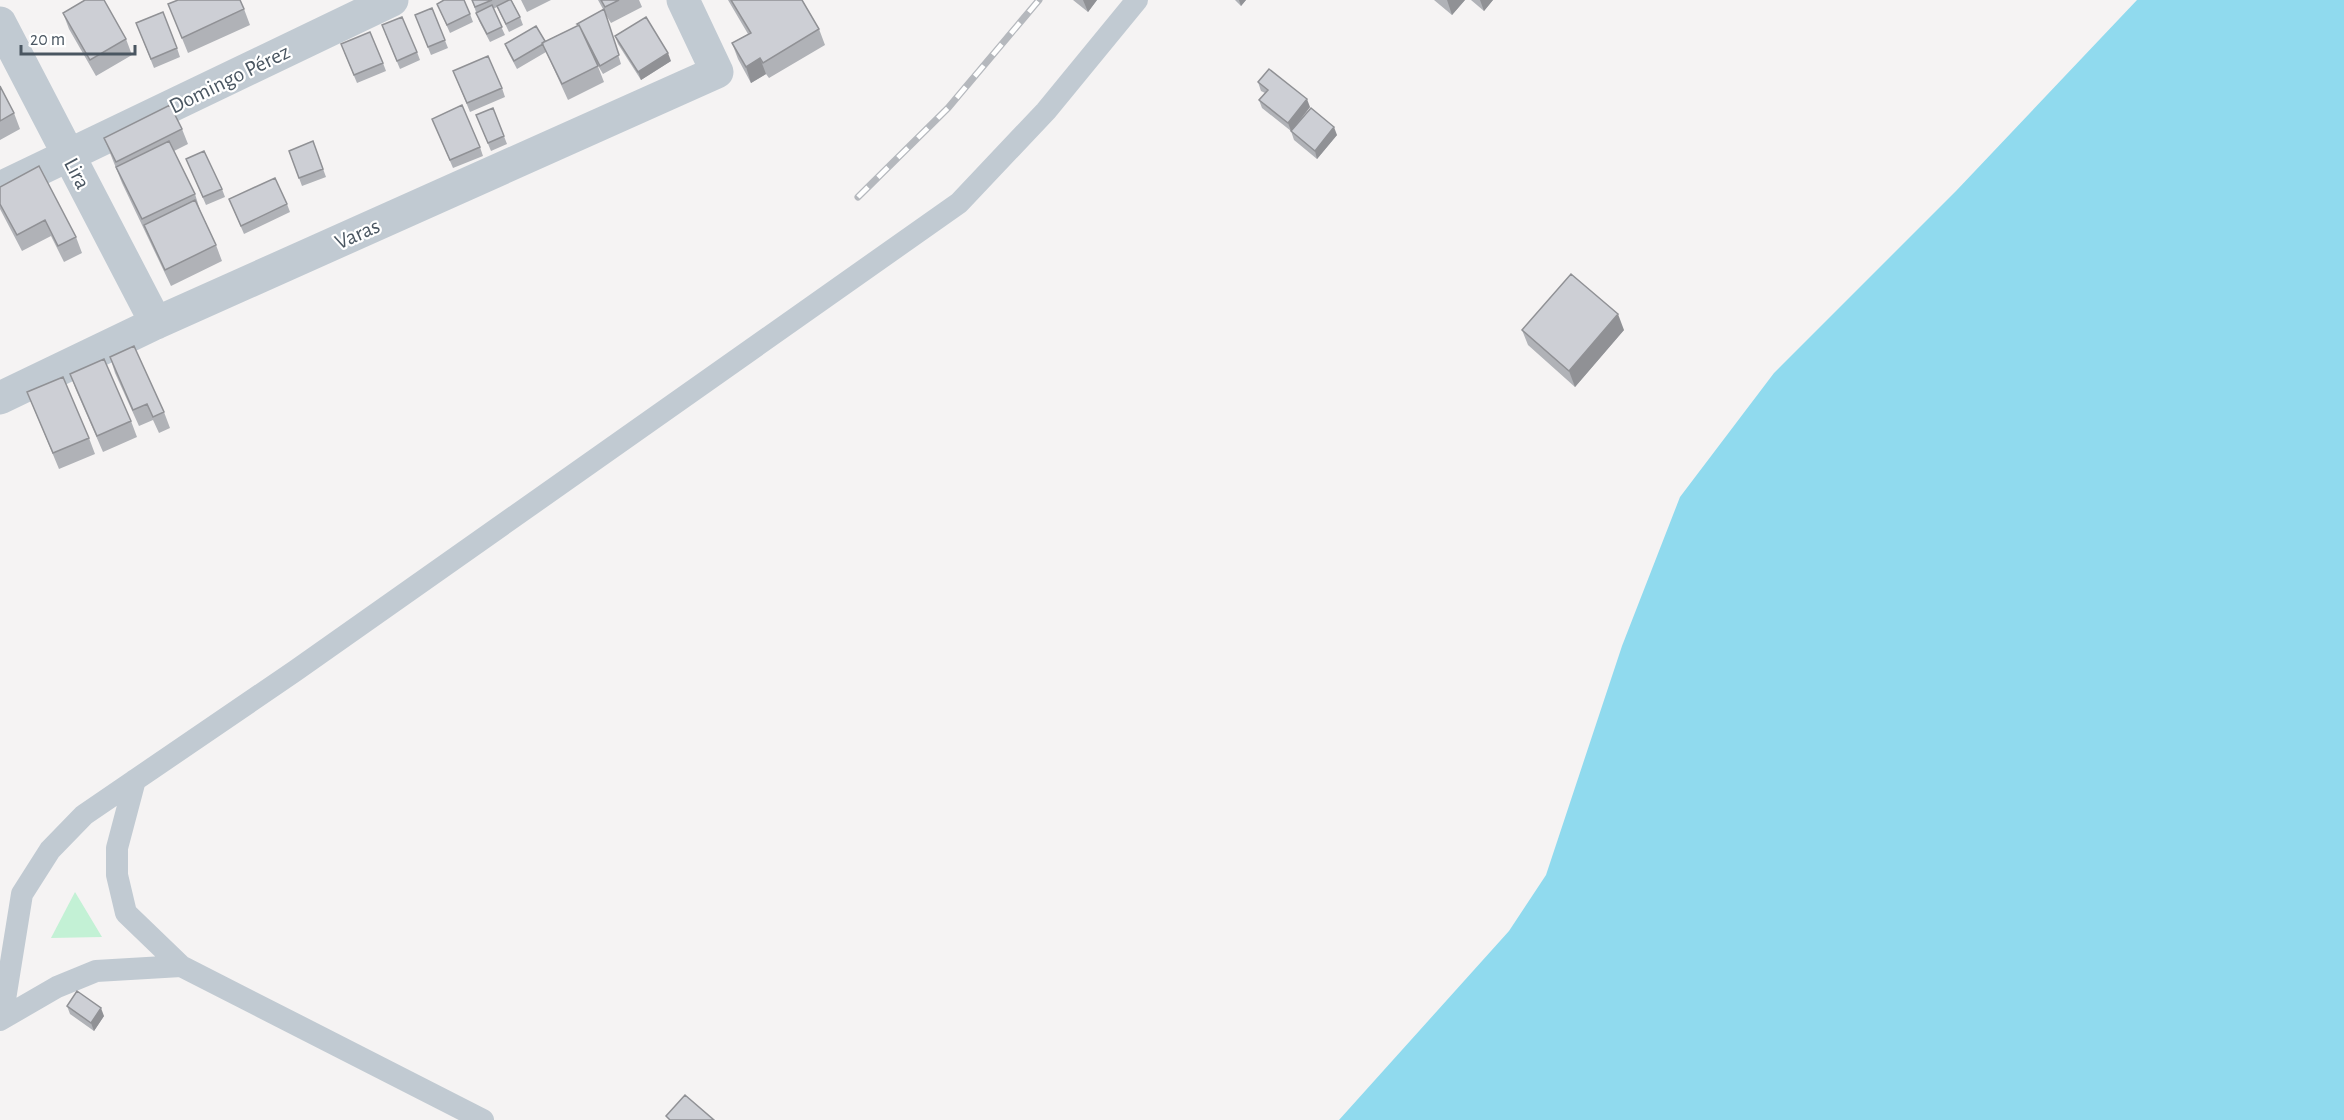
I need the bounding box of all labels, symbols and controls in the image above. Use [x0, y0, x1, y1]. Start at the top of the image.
scale bar [21, 18, 135, 56]
text: 20 m [30, 31, 65, 49]
street label: Domingo Pérez [166, 40, 293, 118]
street label: Lira [60, 154, 94, 193]
street label: Varas [332, 214, 383, 253]

